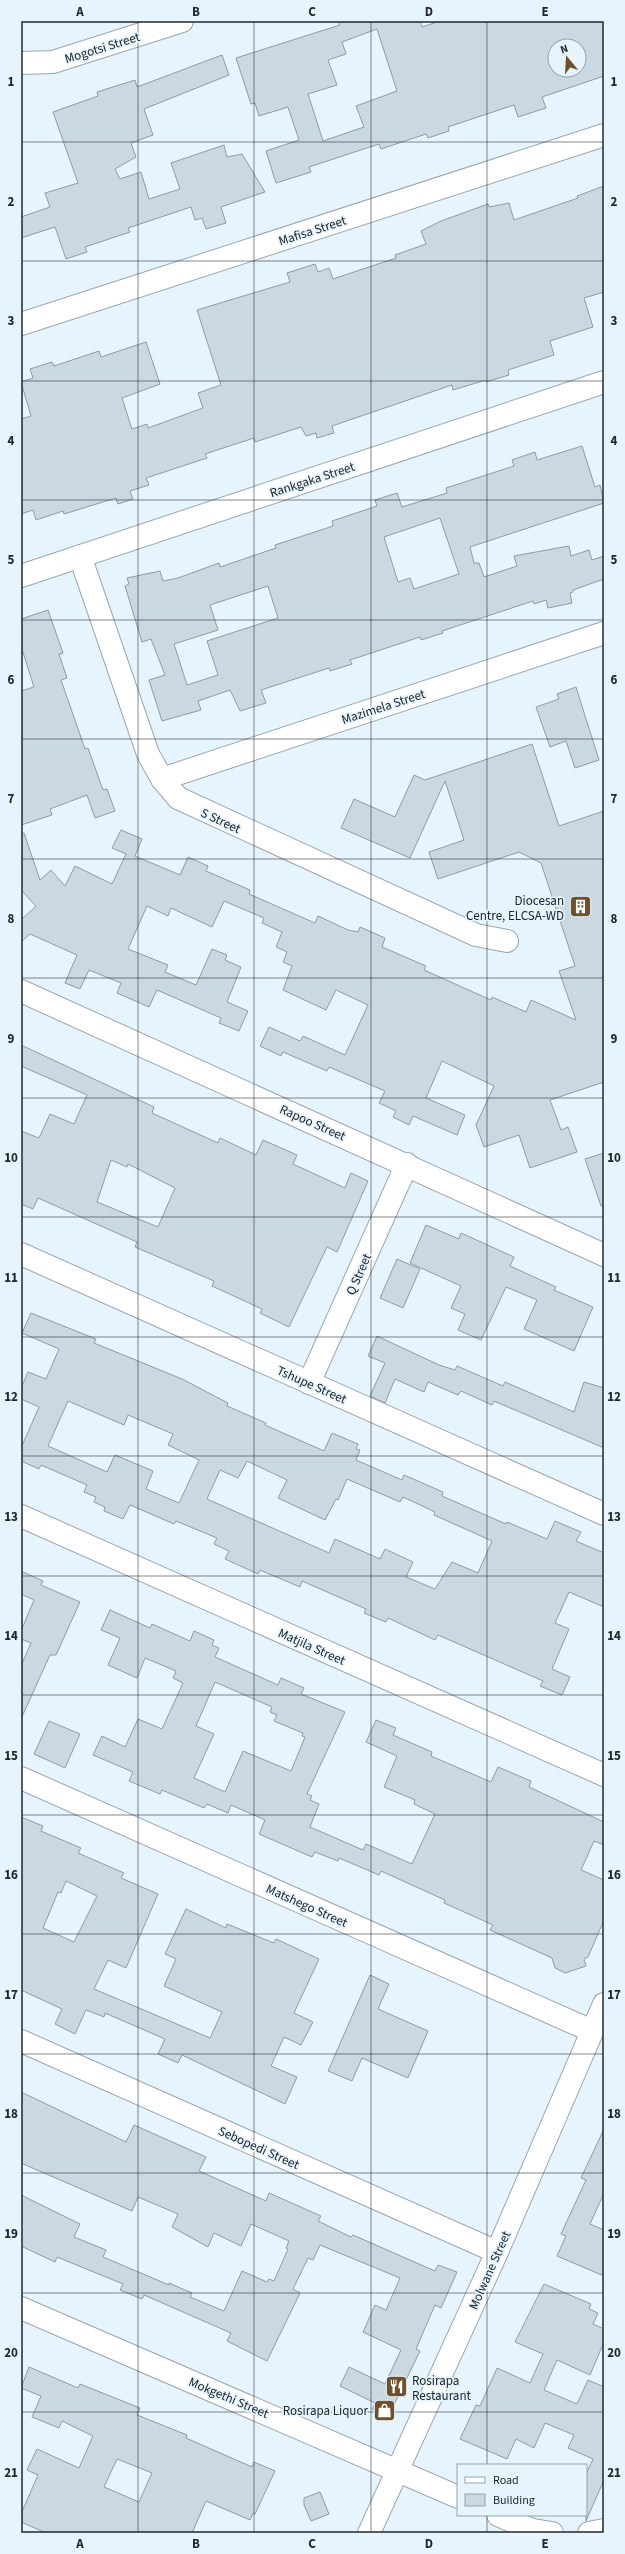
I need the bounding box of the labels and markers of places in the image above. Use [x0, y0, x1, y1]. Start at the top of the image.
place label: Diocesan Centre, ELCSA-WD [466, 892, 564, 925]
building icon: Diocesan Centre, ELCSA-WD [567, 894, 593, 920]
place label: Rosirapa Restaurant [412, 2372, 472, 2405]
restaurant icon: Rosirapa Restaurant [383, 2374, 409, 2400]
shop icon: Rosirapa Liquor [371, 2397, 397, 2423]
place label: Rosirapa Liquor [283, 2402, 368, 2420]

